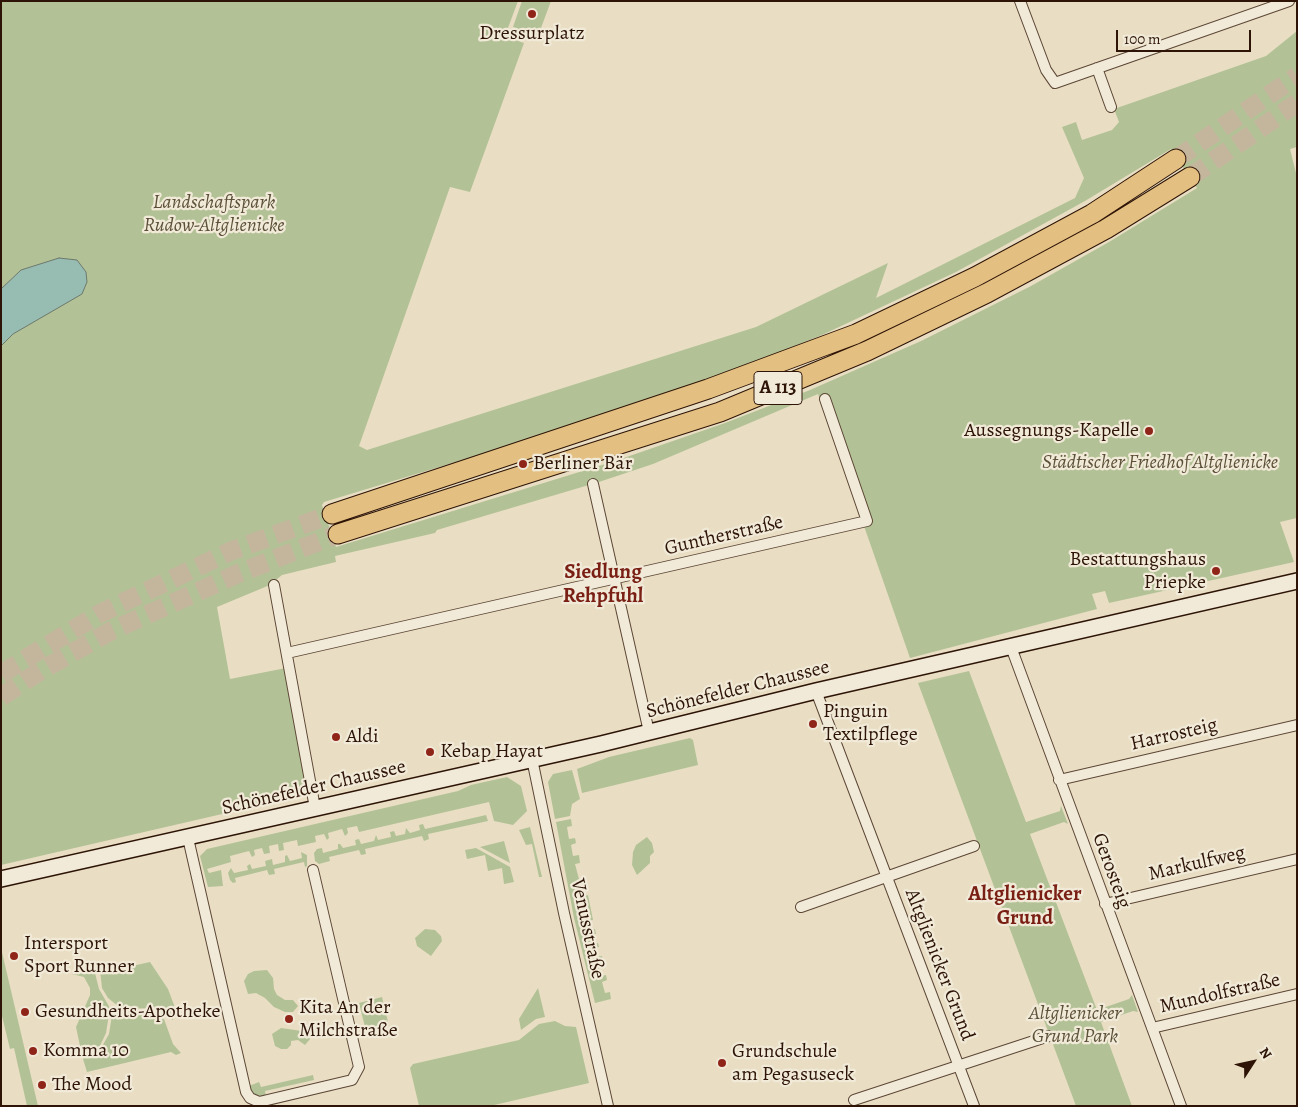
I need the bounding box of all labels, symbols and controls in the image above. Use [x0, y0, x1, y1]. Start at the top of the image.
marker: Dressurplatz [526, 8, 538, 20]
scale bar [1118, 20, 1253, 52]
place label: Dressurplatz [479, 22, 585, 46]
text: 100 m [1124, 29, 1161, 49]
park label: Landschaftspark Rudow-Altglienicke [144, 191, 284, 238]
road number: A 113 [754, 372, 802, 404]
place label: Aussegnungs-Kapelle [964, 419, 1139, 443]
marker: Aussegnungs-Kapelle [1143, 425, 1155, 437]
park label: Städtischer Friedhof Altglienicke [1042, 451, 1278, 475]
place label: Berliner Bär [533, 452, 632, 476]
marker: Berliner Bär [517, 458, 529, 470]
street label: Guntherstraße [662, 511, 786, 561]
place label: Bestattungshaus Priepke [1069, 548, 1206, 595]
district label: Siedlung Rehpfuhl [563, 560, 643, 610]
marker: Bestattungshaus Priepke [1210, 565, 1222, 577]
street label: Schönefelder Chaussee [644, 656, 832, 724]
place label: Pinguin Textilpflege [823, 700, 918, 747]
street label: Harrosteig [1128, 713, 1220, 757]
marker: Pinguin Textilpflege [807, 718, 819, 730]
place label: Aldi [346, 725, 379, 749]
marker: Aldi [330, 731, 342, 743]
place label: Kebap Hayat [440, 740, 543, 764]
marker: Kebap Hayat [424, 746, 436, 758]
street label: Schönefelder Chaussee [220, 755, 408, 821]
street label: Gerosteig [1086, 830, 1136, 912]
street label: Markulfweg [1146, 841, 1248, 887]
street label: Venusstraße [565, 877, 609, 981]
district label: Altglienicker Grund [968, 882, 1082, 932]
street label: Altglienicker Grund [899, 886, 979, 1044]
place label: Intersport Sport Runner [24, 932, 134, 979]
marker: Intersport Sport Runner [8, 950, 20, 962]
street label: Mundolfstraße [1158, 969, 1282, 1019]
place label: Kita An der Milchstraße [299, 996, 398, 1043]
place label: Gesundheits-Apotheke [35, 1000, 221, 1024]
park label: Altglienicker Grund Park [1029, 1002, 1121, 1049]
marker: Gesundheits-Apotheke [19, 1006, 31, 1018]
marker: Kita An der Milchstraße [283, 1013, 295, 1025]
north arrow [1228, 1037, 1278, 1087]
place label: Komma 10 [43, 1039, 129, 1063]
place label: Grundschule am Pegasuseck [732, 1040, 854, 1087]
text: N [1255, 1043, 1276, 1063]
marker: Komma 10 [27, 1045, 39, 1057]
marker: Grundschule am Pegasuseck [716, 1057, 728, 1069]
place label: The Mood [52, 1073, 132, 1097]
marker: The Mood [36, 1079, 48, 1091]

